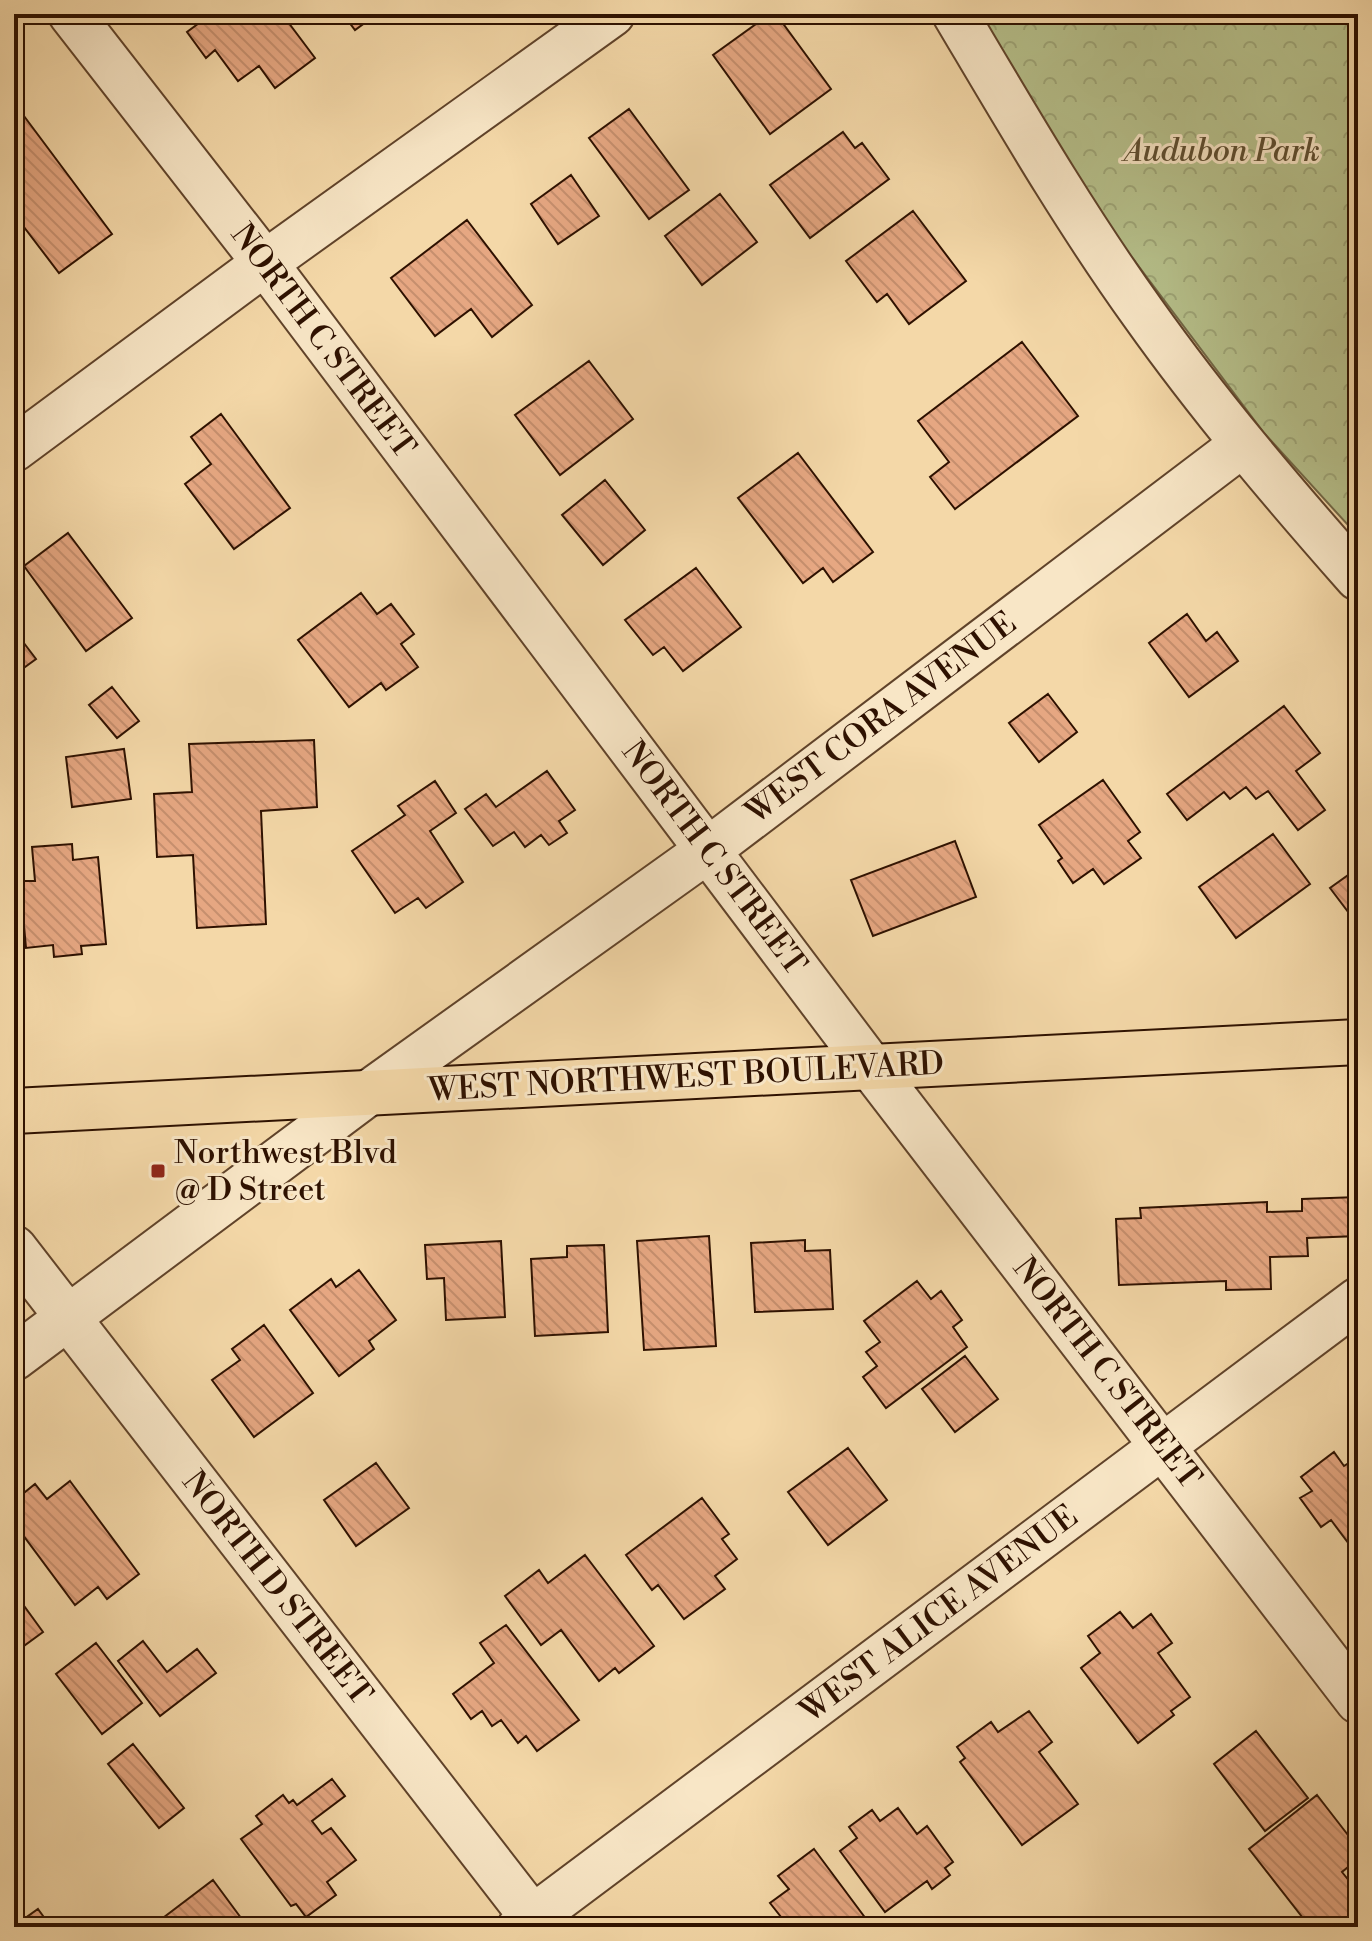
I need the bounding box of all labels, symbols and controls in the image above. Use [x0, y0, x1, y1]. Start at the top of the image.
park label: Audubon Park [1121, 131, 1320, 171]
street label: NORTH C STREET [222, 216, 424, 466]
street label: WEST CORA AVENUE [737, 603, 1024, 833]
street label: NORTH C STREET [613, 733, 815, 983]
street label: WEST NORTHWEST BOULEVARD [426, 1044, 945, 1111]
place label: Northwest Blvd @ D Street [174, 1133, 397, 1210]
marker: Northwest Blvd @ D Street [149, 1162, 167, 1180]
street label: NORTH C STREET [1004, 1249, 1210, 1497]
street label: NORTH D STREET [173, 1463, 381, 1713]
street label: WEST ALICE AVENUE [791, 1497, 1086, 1732]

